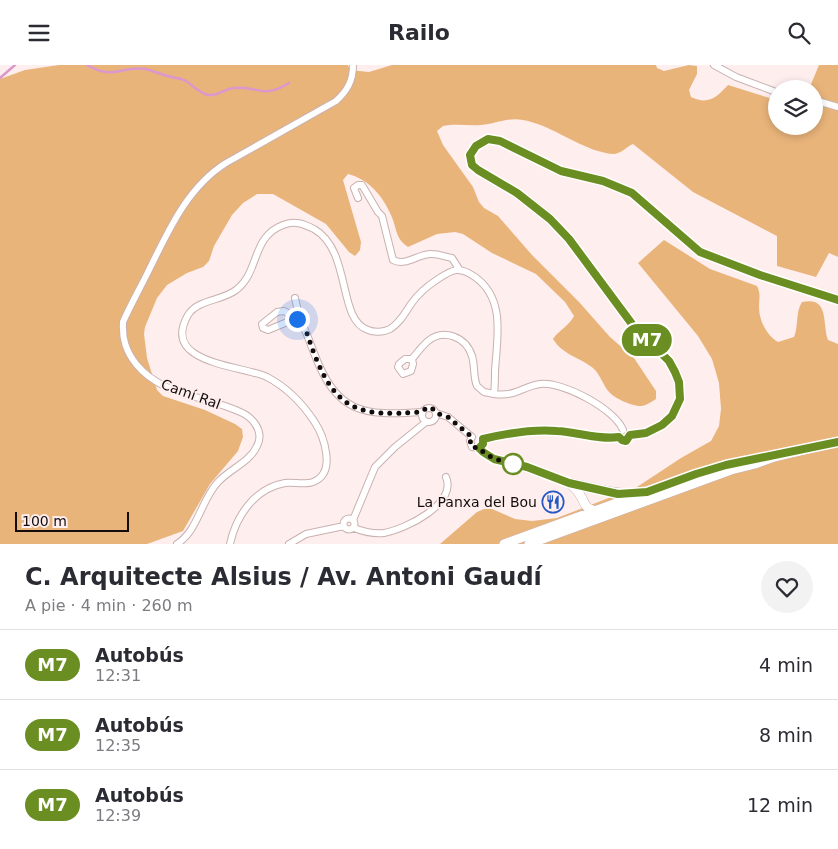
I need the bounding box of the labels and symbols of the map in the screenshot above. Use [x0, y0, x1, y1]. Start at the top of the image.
your location [285, 307, 310, 332]
line badge: M7 [624, 324, 670, 356]
street label: Camí Ral [159, 376, 223, 412]
unlabelled marker [502, 453, 524, 475]
restaurant icon: La Panxa del Bou [541, 490, 565, 514]
place label: La Panxa del Bou [417, 494, 537, 510]
scale bar [15, 509, 129, 532]

